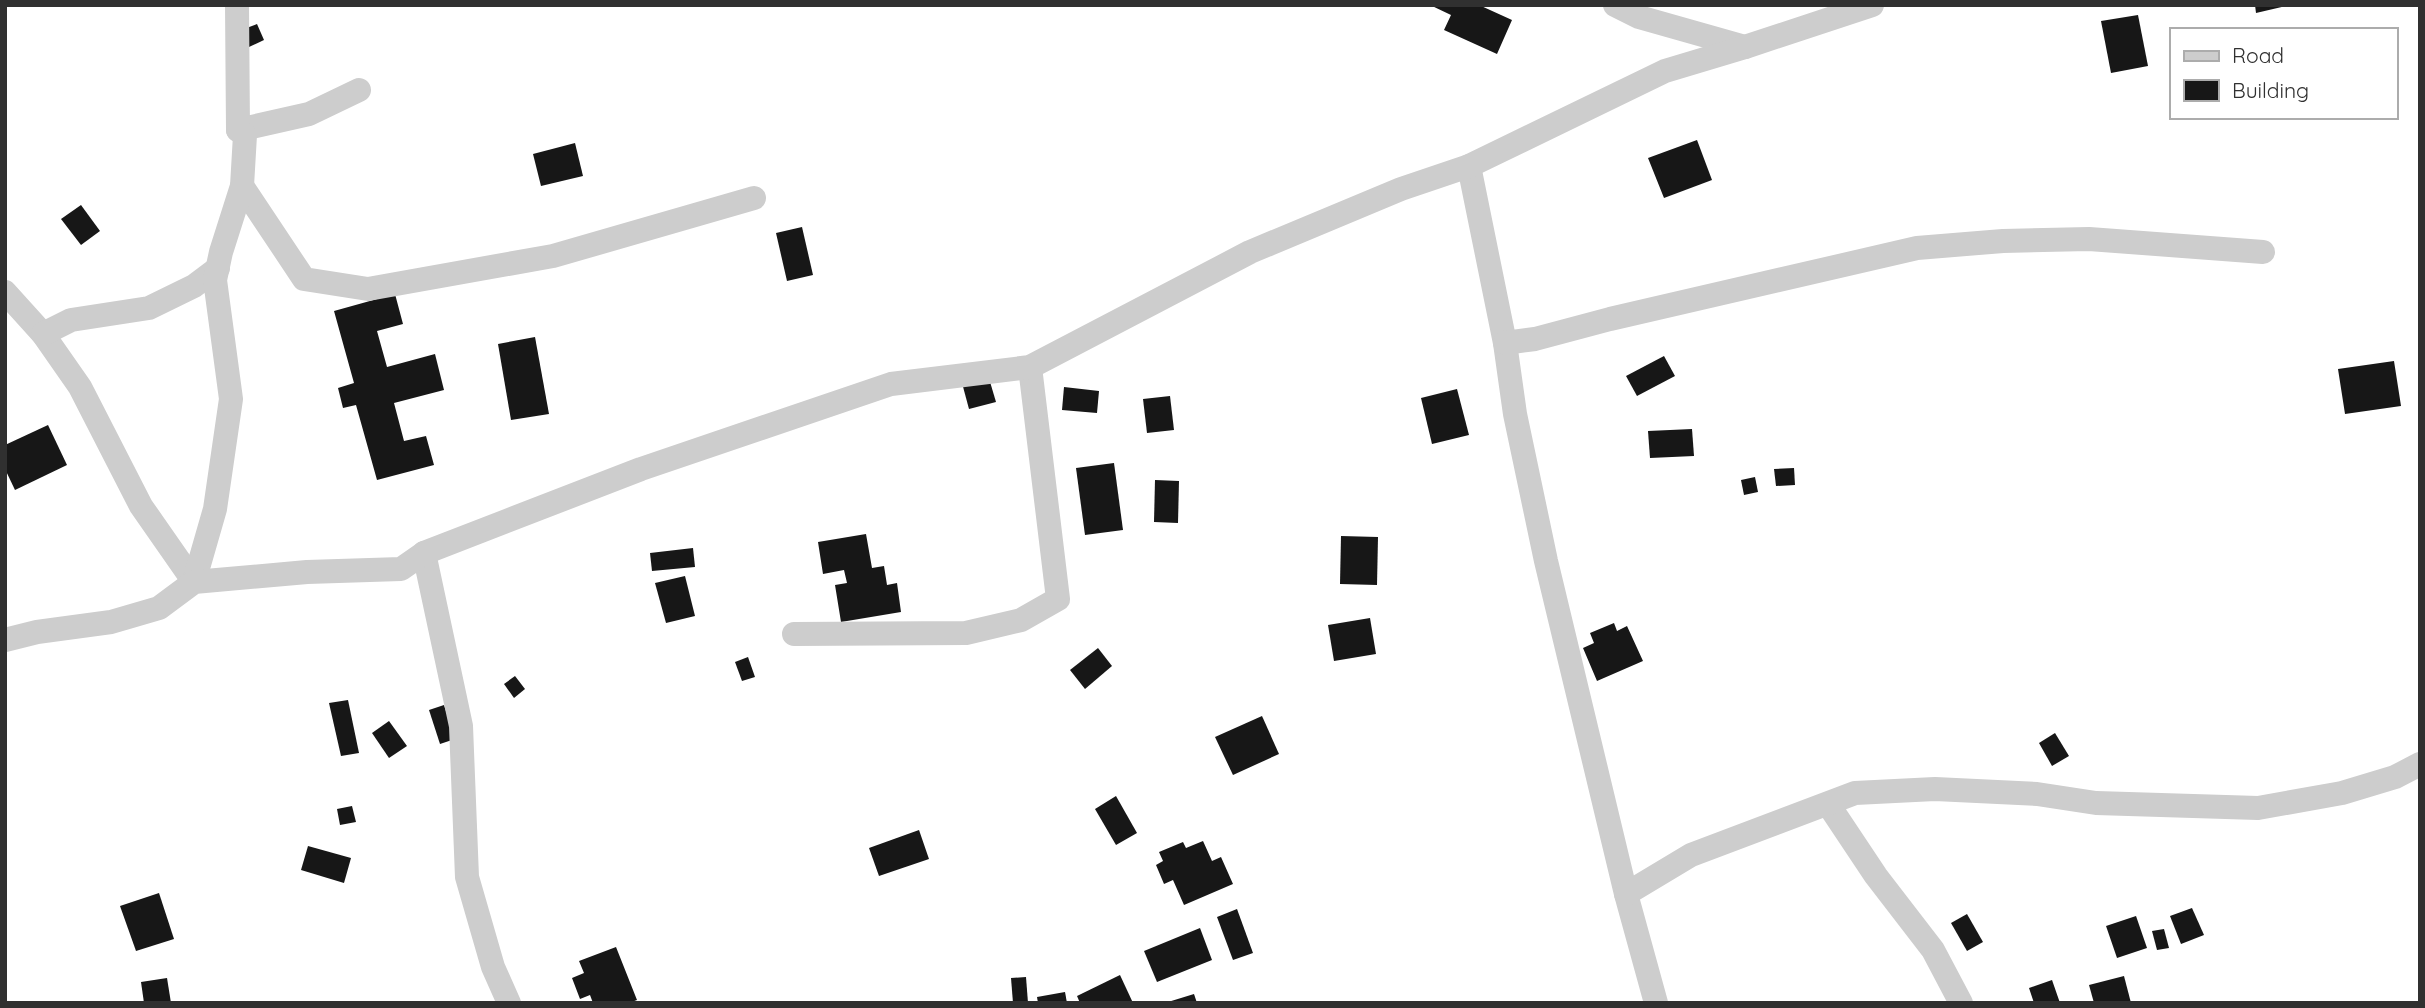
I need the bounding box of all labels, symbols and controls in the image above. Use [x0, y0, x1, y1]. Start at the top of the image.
legend [2170, 28, 2397, 119]
text: Road [2232, 42, 2284, 68]
text: Building [2232, 77, 2309, 103]

